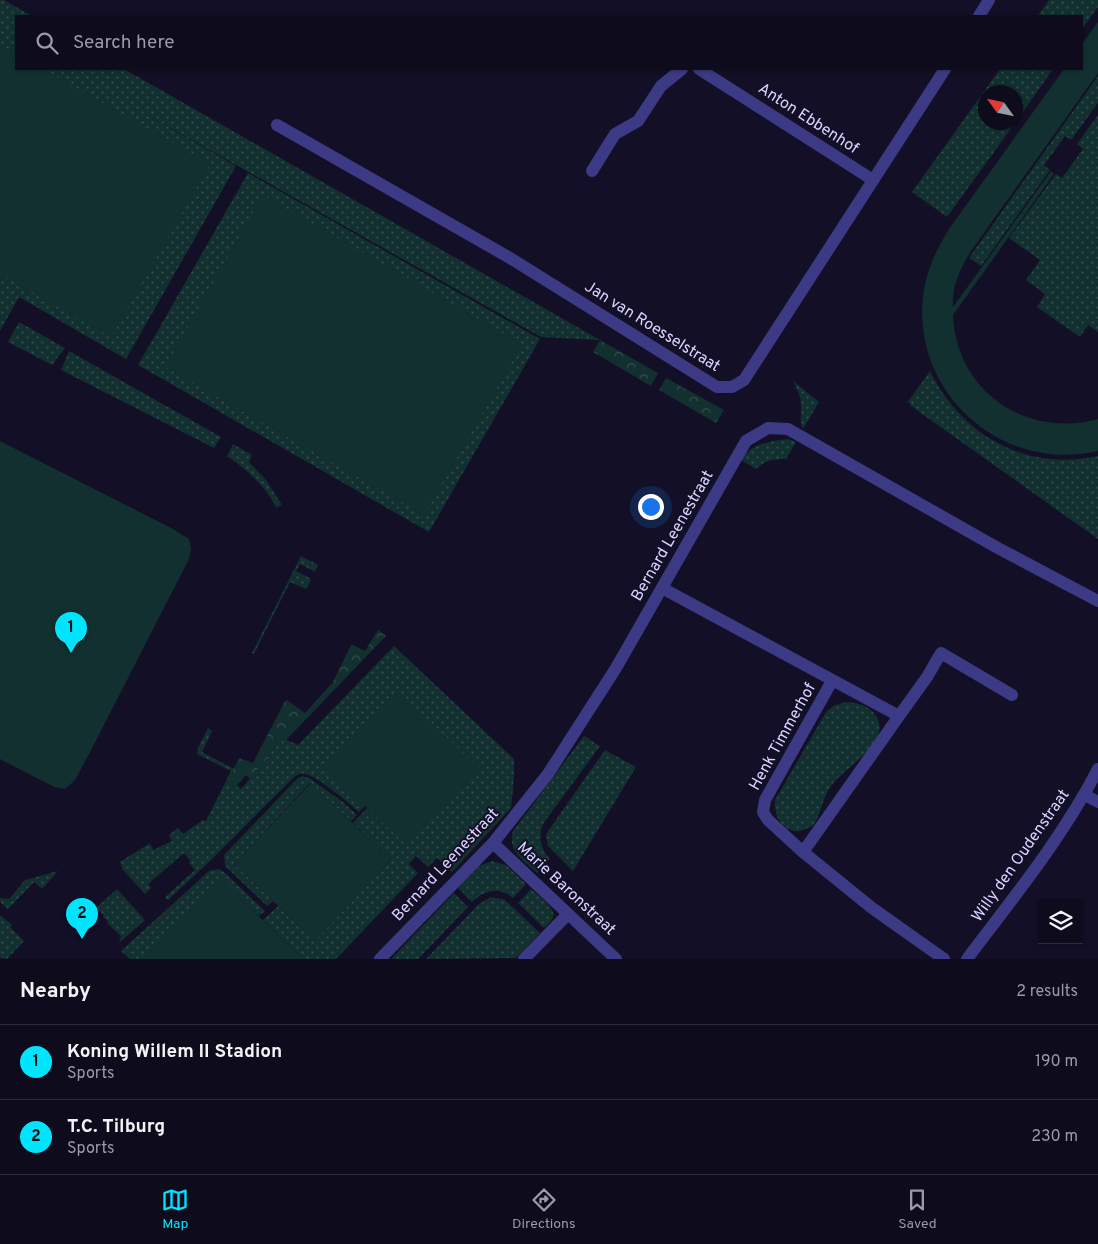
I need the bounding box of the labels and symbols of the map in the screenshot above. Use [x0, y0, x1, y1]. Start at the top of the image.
street label: Anton Ebbenhof [754, 79, 863, 159]
north arrow [978, 85, 1023, 130]
street label: Jan van Roesselstraat [580, 277, 724, 377]
street label: Bernard Leenestraat [627, 467, 719, 605]
your location [638, 494, 664, 520]
pin: 1 [55, 612, 87, 653]
street label: Henk Timmerhof [745, 679, 821, 794]
street label: Willy den Oudenstraat [968, 786, 1074, 926]
street label: Bernard Leenestraat [388, 804, 504, 926]
street label: Marie Baronstraat [512, 838, 620, 940]
pin: 2 [66, 898, 98, 939]

